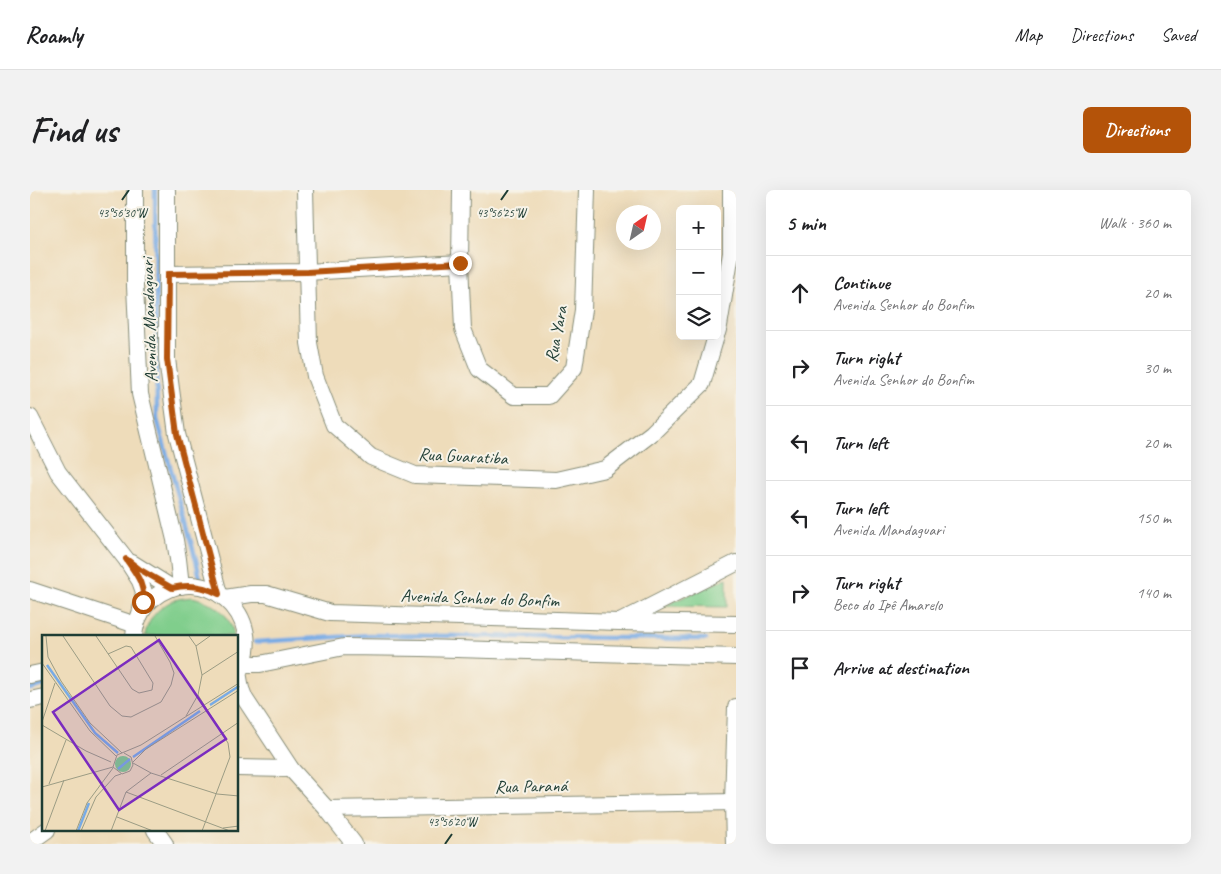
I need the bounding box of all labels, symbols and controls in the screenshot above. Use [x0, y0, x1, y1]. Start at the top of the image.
text: Roamly [25, 20, 82, 50]
text: Map [1015, 24, 1042, 46]
text: Directions [1070, 24, 1133, 46]
text: Saved [1161, 24, 1196, 46]
button: Directions [1083, 107, 1191, 153]
text: Find us [30, 108, 117, 153]
text: 43°56'30"W [98, 205, 149, 221]
text: 43°56'25"W [477, 205, 528, 221]
north arrow [616, 205, 661, 250]
map controls [676, 205, 721, 340]
button: + [676, 205, 721, 250]
text: 5 min [786, 210, 826, 236]
text: Walk · 360 m [1099, 213, 1171, 233]
button: − [676, 250, 721, 295]
route end [449, 252, 472, 275]
street label: Avenida Mandaguari [136, 255, 162, 383]
text: Continue [833, 271, 890, 295]
icon: ahead [786, 279, 814, 307]
text: 20 m [1144, 283, 1171, 303]
button: layers [676, 295, 721, 340]
text: Avenida Senhor do Bonfim [833, 295, 974, 315]
street label: Rua Yara [540, 303, 572, 364]
text: Turn right [833, 346, 900, 370]
icon: right [786, 354, 814, 382]
text: 30 m [1144, 358, 1171, 378]
text: Avenida Senhor do Bonfim [833, 370, 974, 390]
icon: left [786, 429, 814, 457]
text: Turn left [833, 431, 888, 455]
text: 20 m [1144, 433, 1171, 453]
street label: Rua Guaratiba [418, 443, 509, 469]
text: Turn left [833, 496, 888, 520]
icon: left [786, 504, 814, 532]
text: 150 m [1137, 508, 1171, 528]
text: Avenida Mandaguari [833, 520, 944, 540]
text: Turn right [833, 571, 900, 595]
icon: right [786, 579, 814, 607]
text: 140 m [1137, 583, 1171, 603]
street label: Avenida Senhor do Bonfim [400, 584, 561, 612]
route start [132, 591, 155, 614]
text: Beco do Ipê Amarelo [833, 595, 942, 615]
inset map [42, 635, 239, 832]
icon: arrive [786, 654, 814, 682]
text: Arrive at destination [833, 656, 969, 680]
street label: Rua Paraná [495, 774, 570, 798]
text: 43°56'20"W [428, 814, 479, 830]

